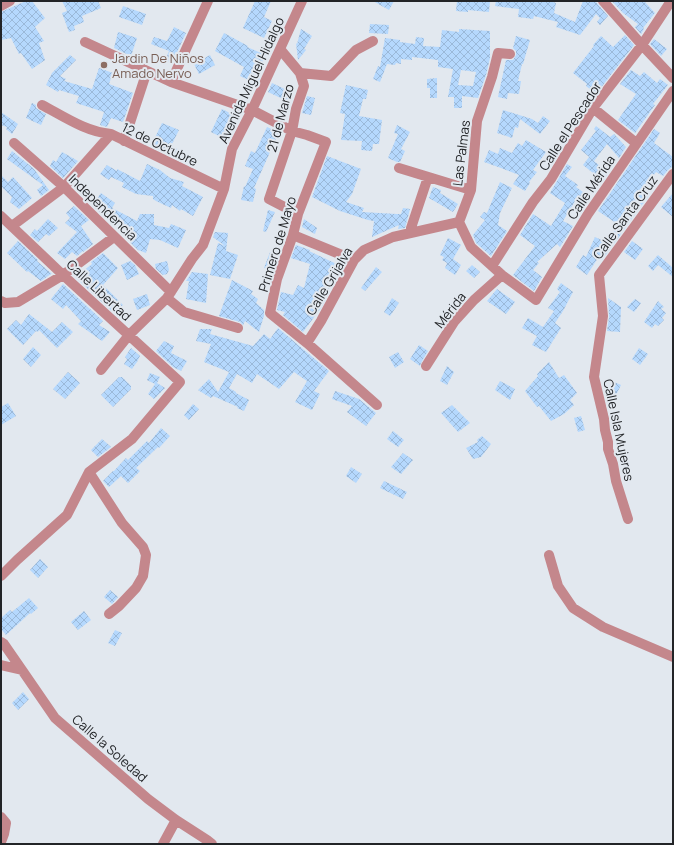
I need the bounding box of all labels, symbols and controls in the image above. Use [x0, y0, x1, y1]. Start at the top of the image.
street label: Avenida Miguel Hidalgo [214, 14, 288, 146]
place label: Jardin De Niños Amado Nervo [112, 49, 204, 82]
marker: Jardin De Niños Amado Nervo [99, 60, 109, 70]
street label: Calle el Pescador [534, 78, 606, 174]
street label: 21 de Marzo [262, 82, 298, 154]
street label: 12 de Octubre [119, 118, 201, 170]
street label: Las Palmas [448, 119, 474, 187]
street label: Calle Mérida [563, 151, 619, 223]
street label: Independencia [65, 170, 141, 244]
street label: Calle Santa Cruz [589, 171, 662, 262]
street label: Primero de Mayo [254, 194, 300, 294]
street label: Calle Grijalva [302, 244, 356, 318]
street label: Calle Libertad [63, 255, 135, 325]
street label: Mérida [430, 288, 470, 332]
street label: Calle Isla Mujeres [599, 377, 639, 483]
street label: Calle la Soledad [68, 710, 152, 786]

